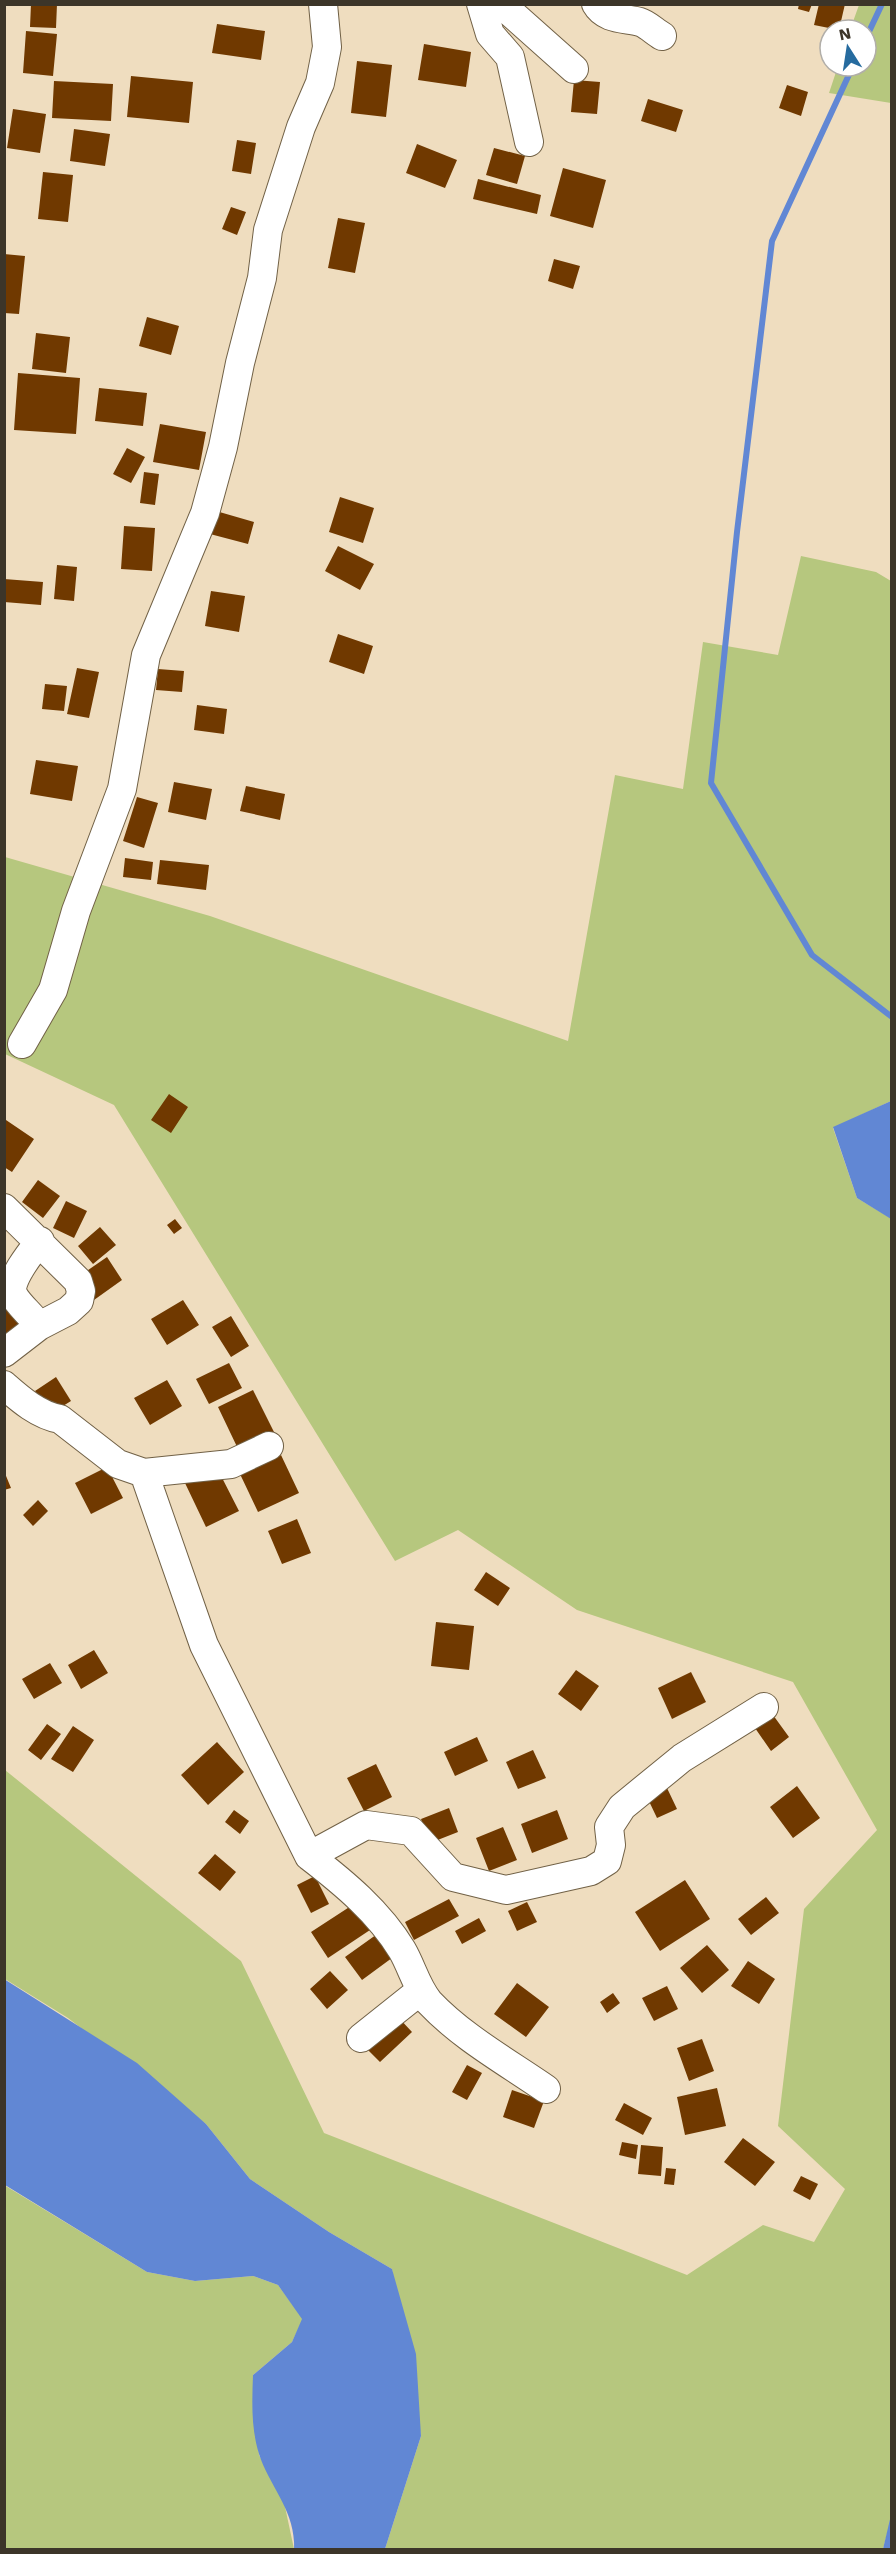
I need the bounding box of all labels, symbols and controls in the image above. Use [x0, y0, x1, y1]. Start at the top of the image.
north arrow [818, 18, 878, 78]
text: N [837, 23, 853, 44]

